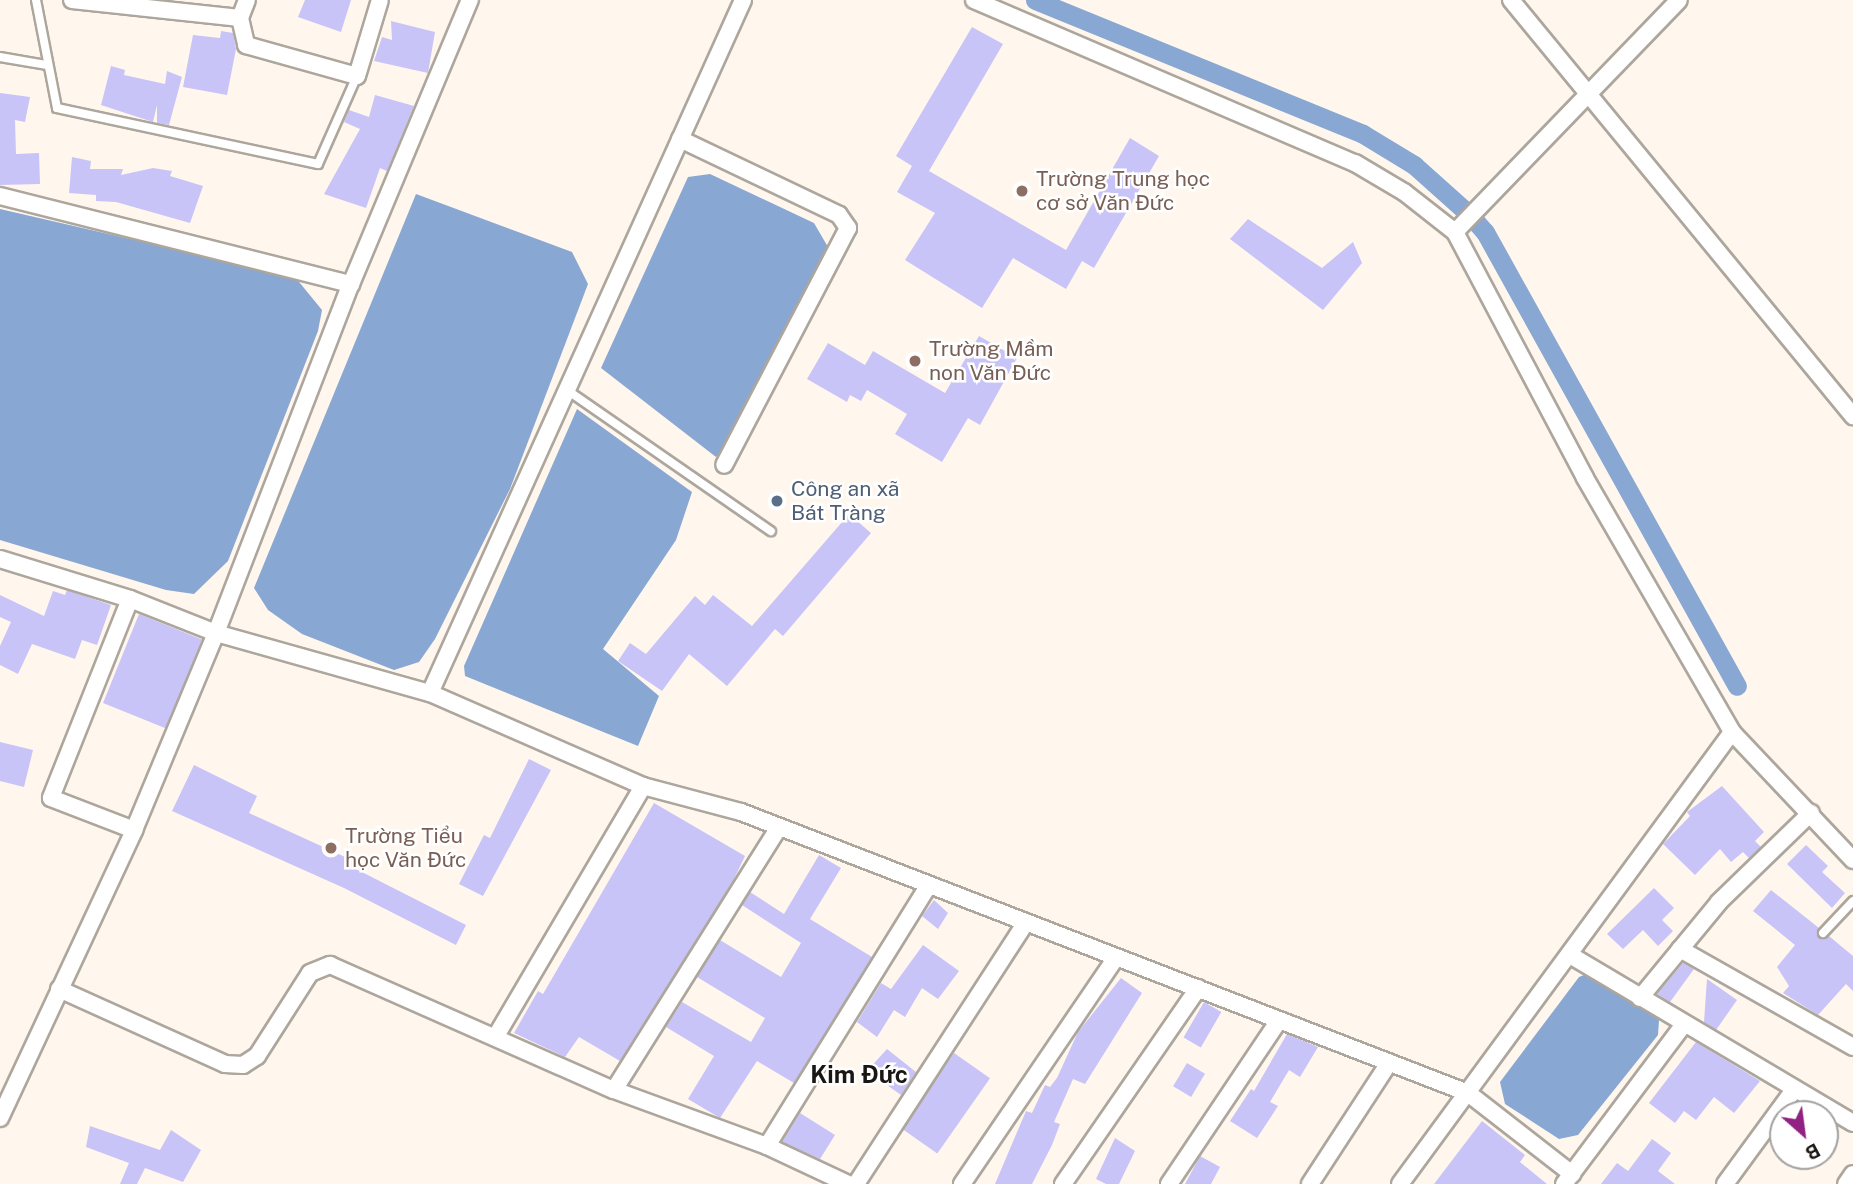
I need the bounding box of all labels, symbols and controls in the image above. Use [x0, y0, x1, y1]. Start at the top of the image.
place label: Trường Trung học cơ sở Văn Đức [1036, 166, 1210, 216]
marker: Trường Trung học cơ sở Văn Đức [1014, 183, 1030, 199]
place label: Trường Mầm non Văn Đức [929, 336, 1053, 386]
marker: Trường Mầm non Văn Đức [907, 353, 923, 369]
place label: Công an xã Bát Tràng [791, 476, 899, 526]
marker: Công an xã Bát Tràng [769, 493, 785, 509]
place label: Trường Tiểu học Văn Đức [345, 823, 467, 873]
marker: Trường Tiểu học Văn Đức [323, 840, 339, 856]
district label: Kim Đức [810, 1061, 908, 1089]
north arrow [1769, 1100, 1839, 1170]
text: B [1802, 1139, 1824, 1165]

